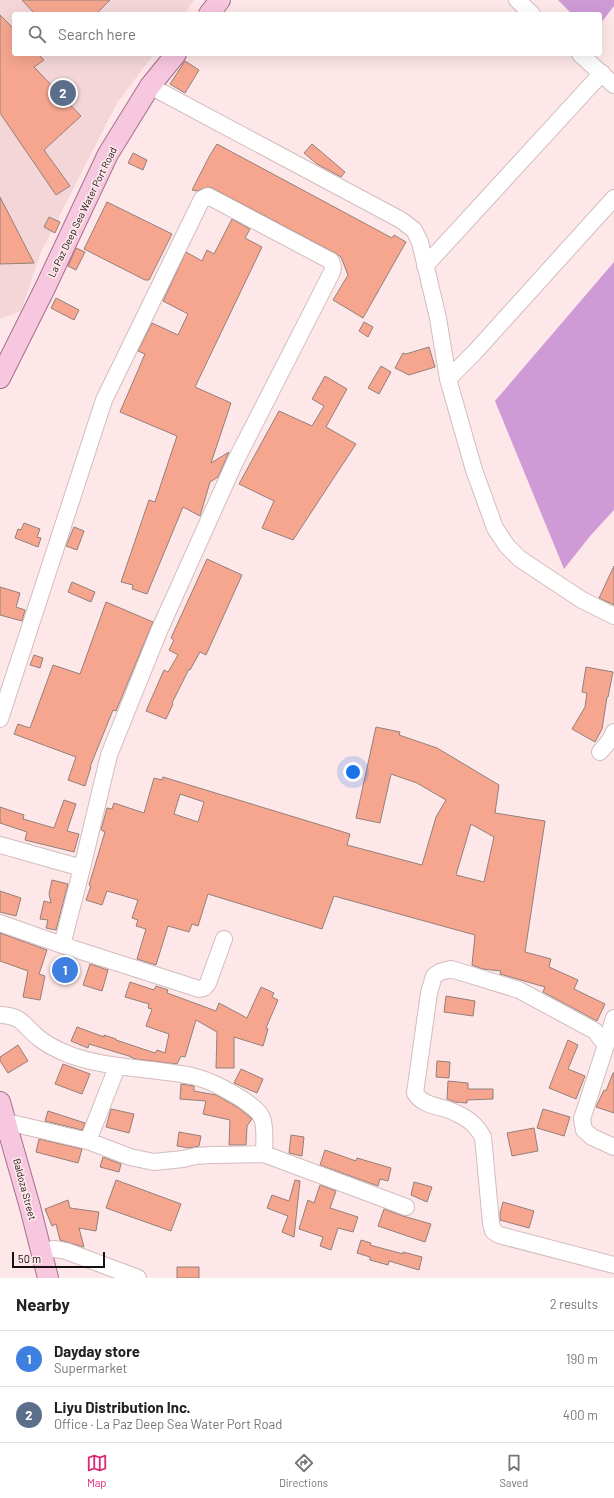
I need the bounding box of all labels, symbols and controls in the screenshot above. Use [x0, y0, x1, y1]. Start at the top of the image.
search box [12, 12, 602, 56]
icon: search [26, 23, 48, 45]
text: Search here [58, 25, 136, 43]
pin: 2 [50, 78, 76, 108]
street label: La Paz Deep Sea Water Port Road [45, 145, 119, 279]
your location [343, 762, 363, 782]
pin: 1 [52, 955, 78, 985]
street label: Baldoza Street [11, 1157, 39, 1222]
scale bar [12, 1250, 105, 1269]
text: 50 m [18, 1252, 41, 1265]
text: Nearby [16, 1294, 70, 1314]
text: 2 results [550, 1296, 598, 1312]
text: Dayday store [54, 1342, 140, 1360]
text: 1 [27, 1351, 31, 1367]
text: 190 m [566, 1351, 598, 1367]
text: Supermarket [54, 1360, 127, 1376]
text: Liyu Distribution Inc. [54, 1398, 191, 1416]
text: 2 [25, 1407, 33, 1423]
text: 400 m [563, 1407, 598, 1423]
text: Office · La Paz Deep Sea Water Port Road [54, 1416, 282, 1432]
tab: Map [86, 1452, 108, 1489]
tab: Directions [279, 1452, 328, 1489]
tab: Saved [499, 1452, 528, 1489]

